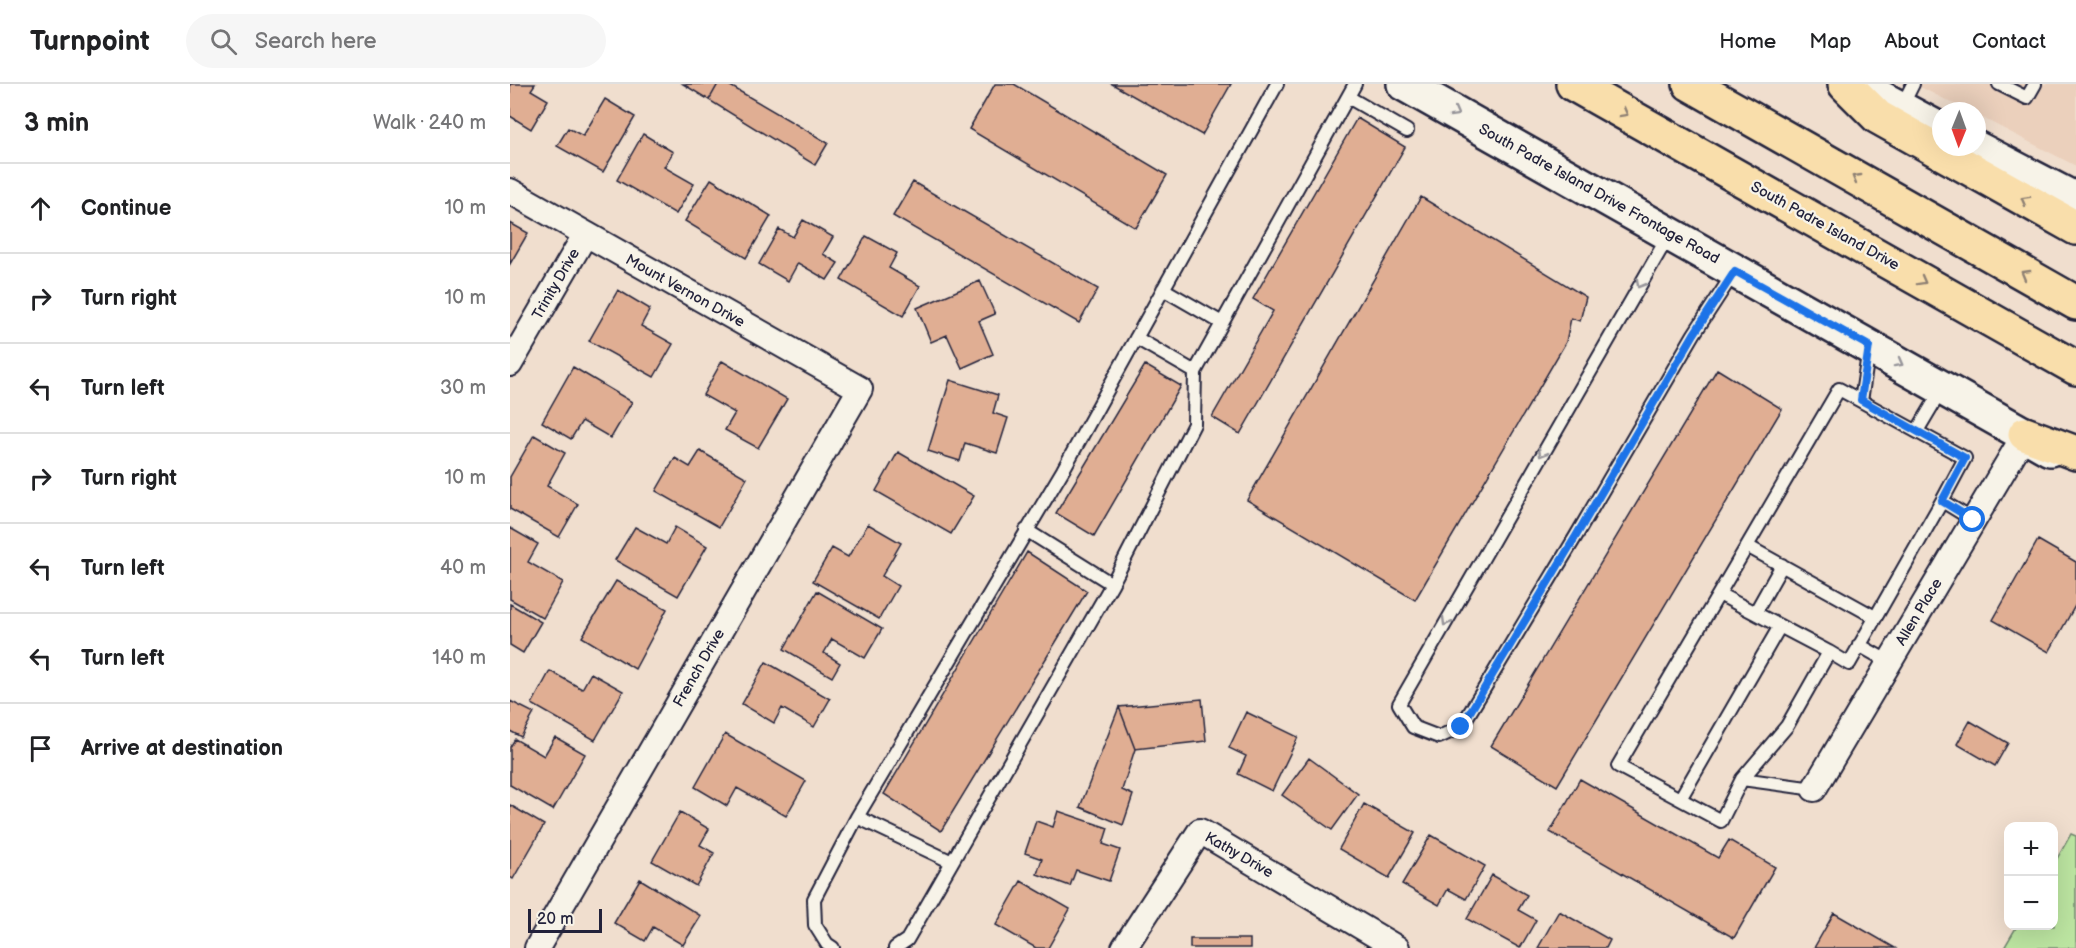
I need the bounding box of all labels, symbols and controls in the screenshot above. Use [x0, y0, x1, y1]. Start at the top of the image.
search box [186, 14, 606, 68]
text: Turnpoint [30, 25, 150, 58]
icon: search [207, 25, 240, 58]
text: Search here [255, 28, 377, 55]
text: Home [1719, 29, 1776, 54]
text: Map [1809, 29, 1851, 54]
text: About [1884, 29, 1939, 54]
text: Contact [1972, 29, 2046, 54]
north arrow [1932, 102, 1986, 156]
one-way arrow [1449, 106, 1459, 117]
one-way arrow [1618, 106, 1628, 117]
text: 3 min [24, 108, 89, 139]
text: Walk · 240 m [373, 111, 486, 135]
street label: South Padre Island Drive Frontage Road [1475, 120, 1723, 268]
one-way arrow [1851, 174, 1862, 185]
street label: South Padre Island Drive [1747, 177, 1903, 275]
icon: ahead [24, 192, 57, 225]
text: Continue [81, 195, 171, 222]
one-way arrow [2021, 195, 2031, 207]
text: 10 m [445, 196, 486, 220]
street label: Trinity Drive [528, 245, 584, 323]
street label: Mount Vernon Drive [622, 250, 748, 332]
one-way arrow [2021, 270, 2031, 282]
one-way arrow [1916, 274, 1926, 285]
one-way arrow [1636, 278, 1647, 288]
icon: right [24, 282, 57, 315]
text: Turn right [81, 285, 177, 312]
text: 10 m [445, 286, 486, 310]
one-way arrow [1893, 356, 1903, 367]
icon: left [24, 372, 57, 405]
text: Turn left [81, 375, 165, 402]
text: 30 m [440, 376, 486, 400]
one-way arrow [1538, 447, 1550, 457]
icon: right [24, 462, 57, 495]
text: Turn right [81, 465, 177, 492]
text: 10 m [445, 466, 486, 490]
route start [1959, 506, 1985, 532]
icon: left [24, 552, 57, 585]
text: Turn left [81, 555, 165, 582]
text: 40 m [440, 556, 486, 580]
street label: Allen Place [1891, 575, 1947, 649]
one-way arrow [1441, 616, 1453, 626]
street label: French Drive [669, 625, 729, 710]
icon: left [24, 642, 57, 675]
text: Turn left [81, 645, 165, 672]
text: 140 m [432, 646, 486, 670]
route end [1447, 713, 1473, 739]
icon: arrive [24, 732, 57, 765]
text: Arrive at destination [81, 735, 283, 762]
map controls [2004, 822, 2058, 930]
button: + [2004, 822, 2058, 876]
street label: Kathy Drive [1201, 828, 1277, 882]
button: − [2004, 876, 2058, 930]
scale bar [528, 906, 602, 934]
text: 20 m [537, 910, 573, 929]

